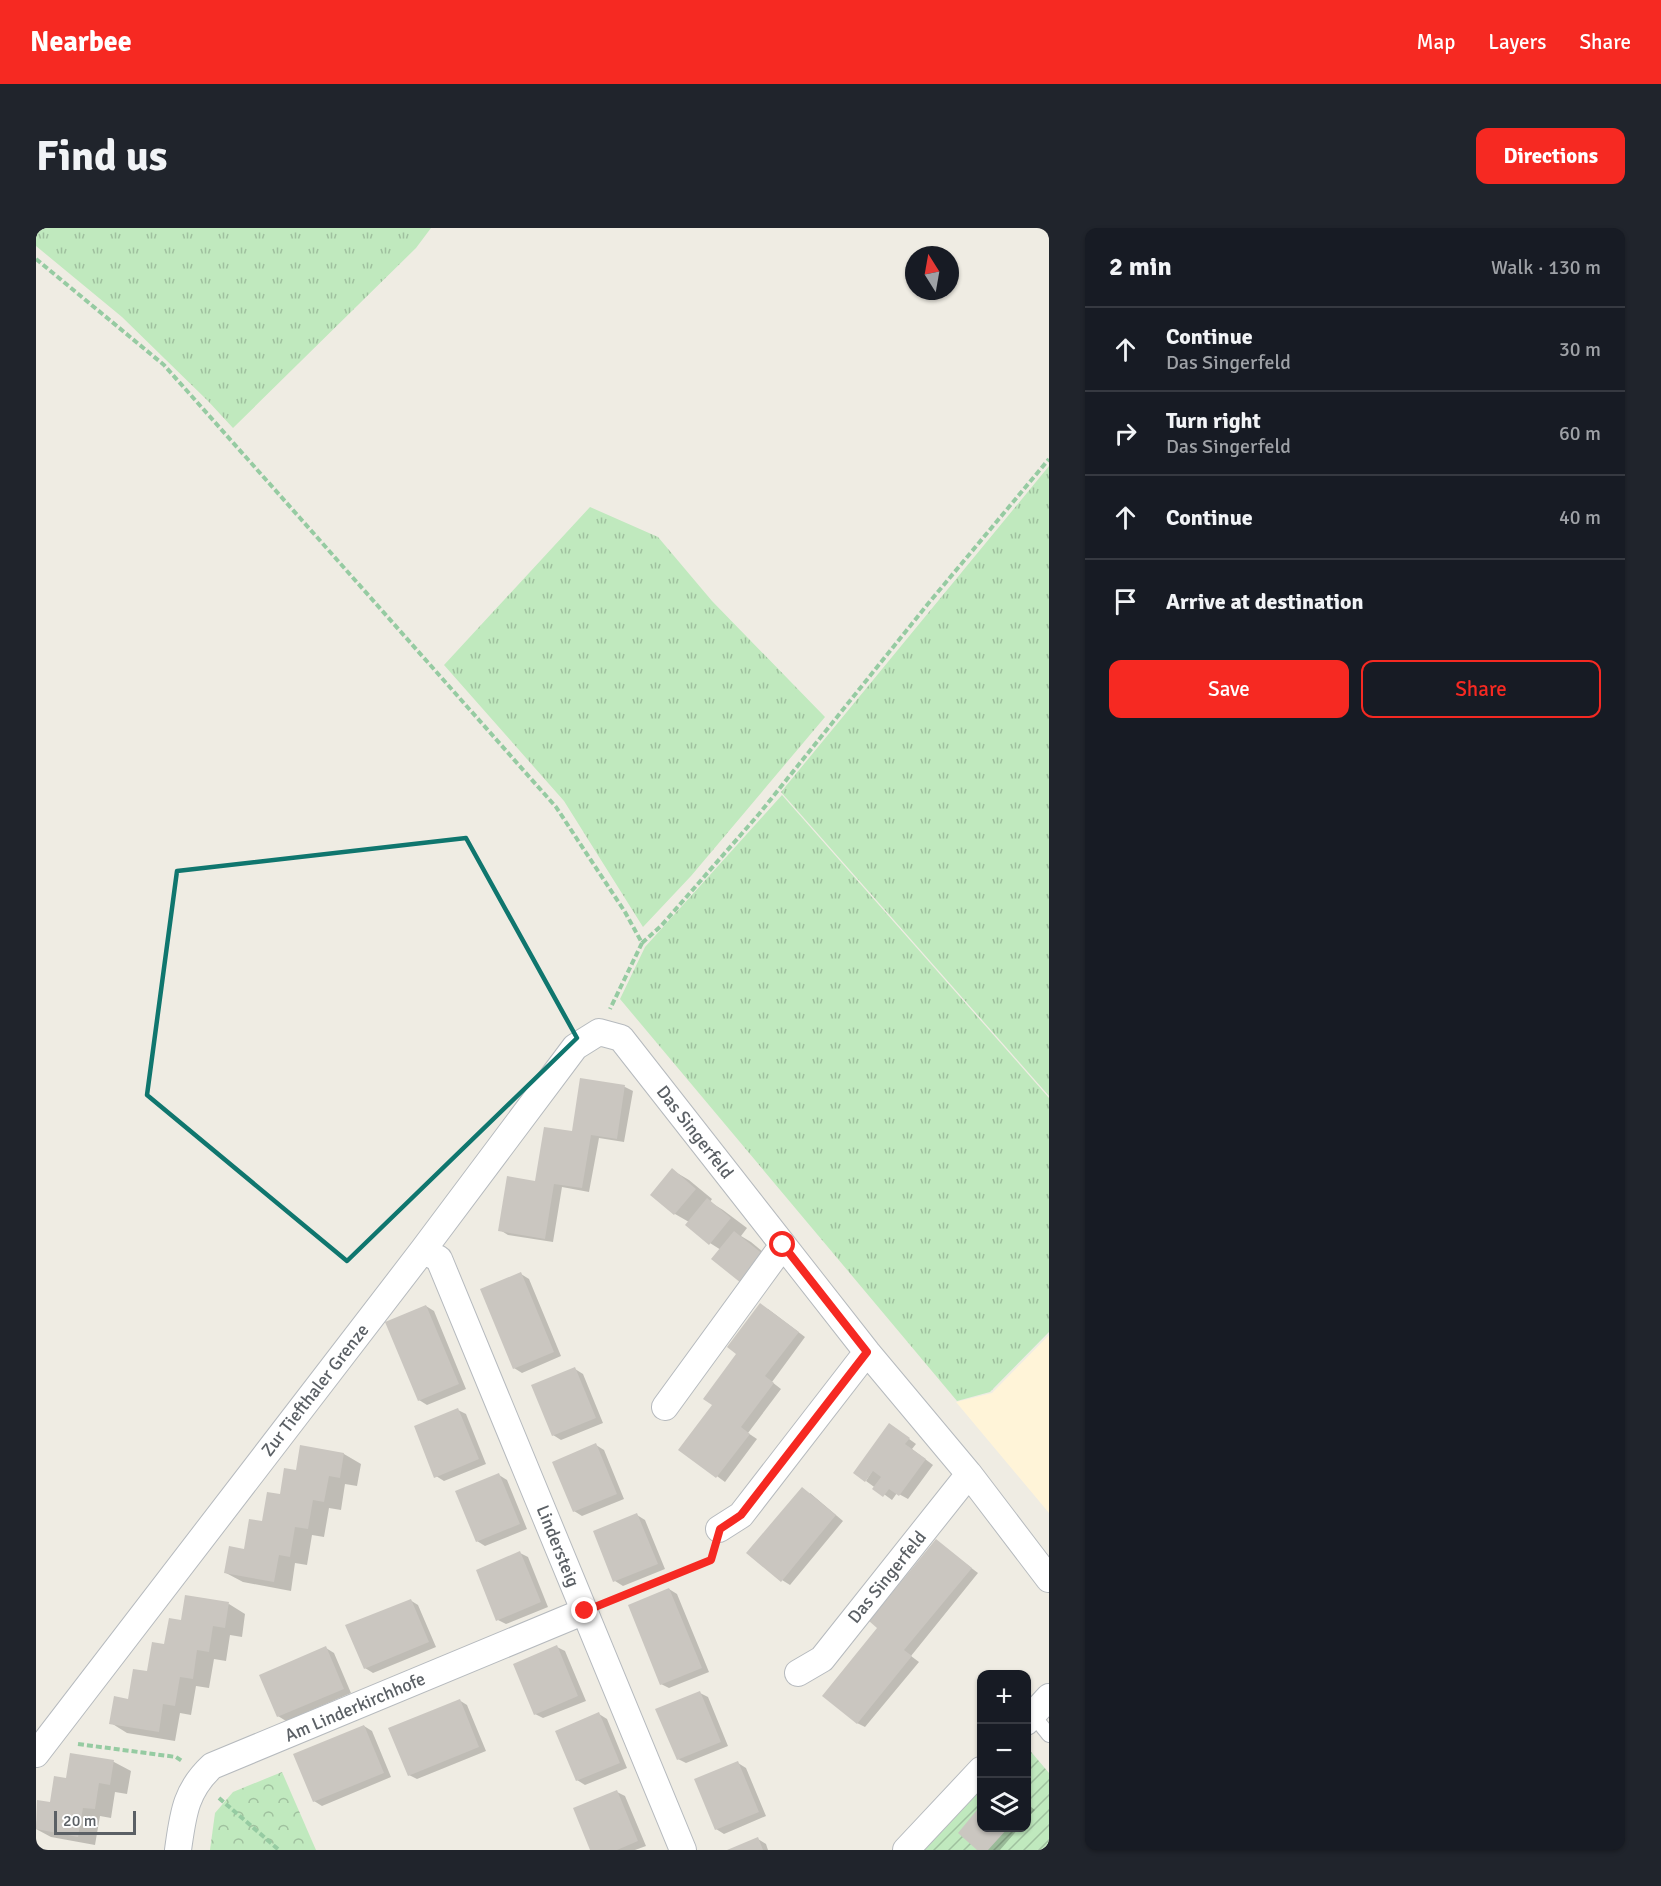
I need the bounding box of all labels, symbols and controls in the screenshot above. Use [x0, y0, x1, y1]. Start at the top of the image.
text: Nearbee [30, 25, 132, 59]
text: Map [1417, 29, 1455, 55]
text: Layers [1488, 29, 1546, 55]
text: Share [1579, 29, 1631, 55]
button: Directions [1476, 128, 1625, 184]
text: Find us [36, 131, 167, 182]
north arrow [905, 246, 959, 300]
text: 2 min [1109, 251, 1172, 283]
text: Walk · 130 m [1491, 255, 1601, 280]
text: Continue [1166, 323, 1253, 350]
icon: ahead [1109, 333, 1142, 366]
text: 30 m [1559, 337, 1601, 362]
text: Das Singerfeld [1166, 350, 1291, 375]
text: Turn right [1166, 407, 1261, 434]
icon: right [1109, 417, 1142, 450]
text: 60 m [1559, 421, 1601, 446]
text: Das Singerfeld [1166, 434, 1291, 459]
icon: ahead [1109, 501, 1142, 534]
text: Continue [1166, 504, 1253, 531]
text: 40 m [1559, 505, 1601, 530]
icon: arrive [1109, 585, 1142, 618]
text: Arrive at destination [1166, 588, 1363, 615]
button: Save [1109, 660, 1349, 718]
button: Share [1361, 660, 1601, 718]
street label: Das Singerfeld [652, 1081, 738, 1183]
route start [769, 1231, 795, 1257]
street label: Zur Tiefthaler Grenze [257, 1320, 373, 1460]
street label: Lindersteig [532, 1502, 584, 1590]
street label: Das Singerfeld [843, 1526, 931, 1628]
route end [571, 1597, 597, 1623]
street label: Am Linderkirchhofe [281, 1667, 429, 1747]
map controls [977, 1670, 1031, 1832]
button: + [977, 1670, 1031, 1724]
button: − [977, 1724, 1031, 1778]
button: layers [977, 1778, 1031, 1832]
scale bar [54, 1808, 136, 1836]
text: 20 m [63, 1811, 97, 1831]

